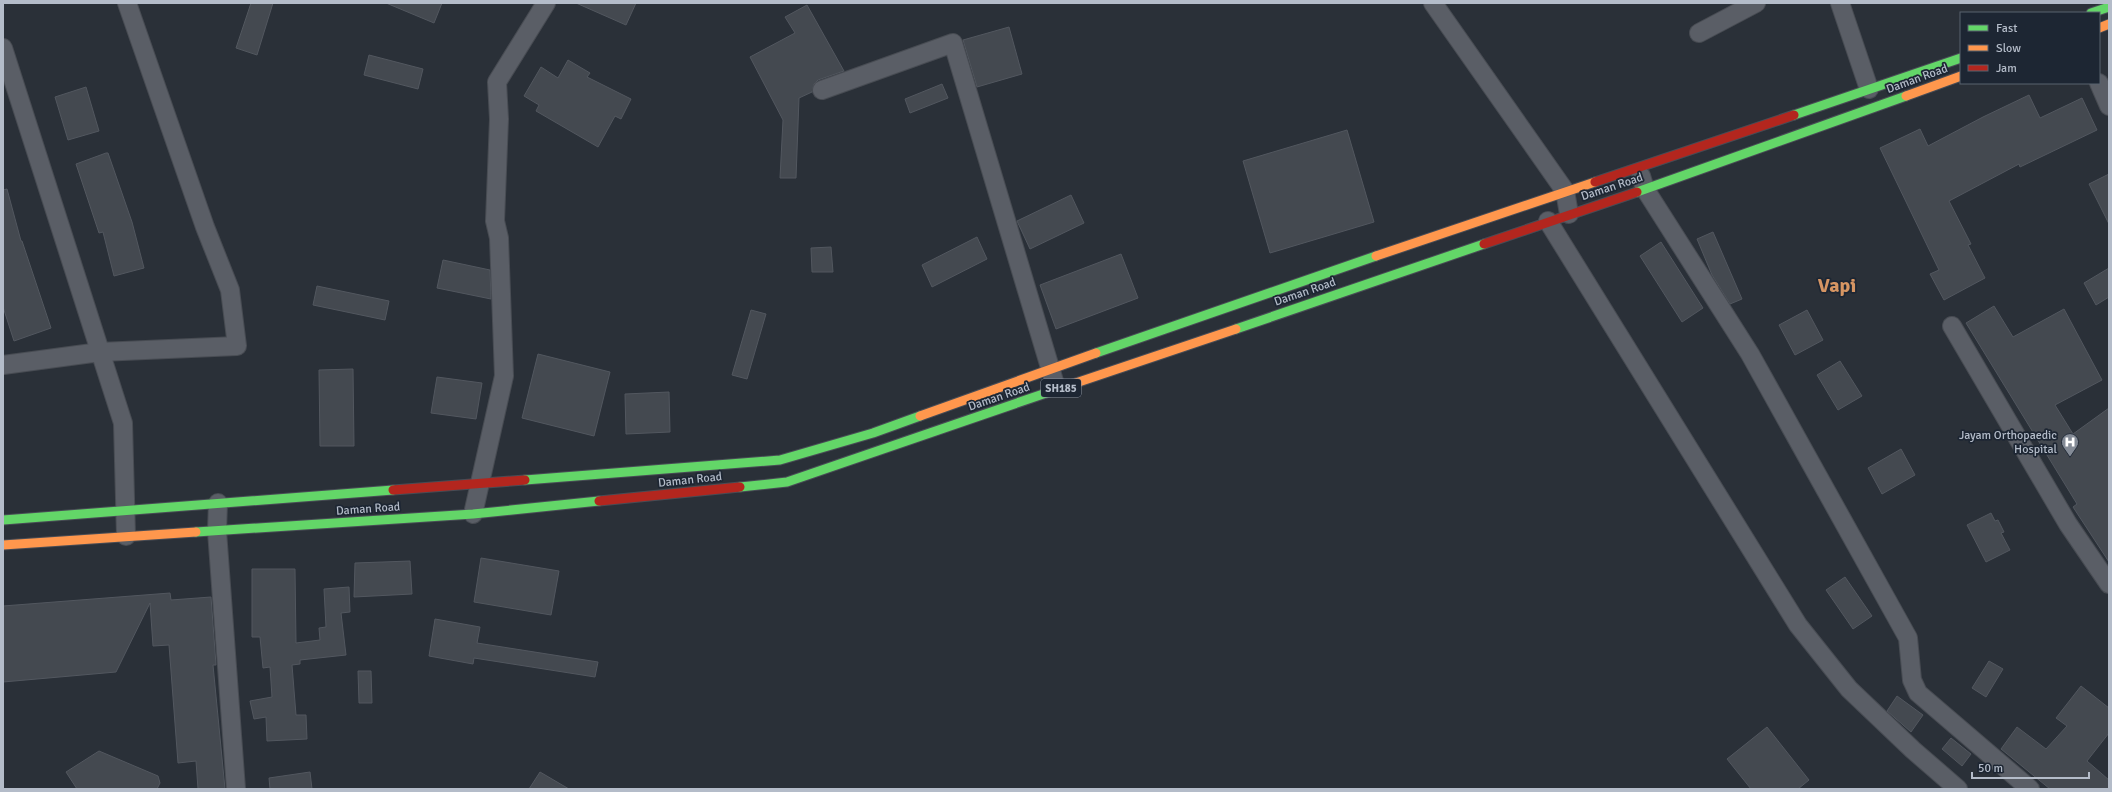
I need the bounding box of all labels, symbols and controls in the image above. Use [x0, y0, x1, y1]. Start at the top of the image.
legend [1960, 12, 2100, 84]
text: Fast [1996, 21, 2017, 36]
text: Slow [1996, 41, 2021, 56]
street label: Daman Road [1884, 61, 1950, 97]
text: Jam [1996, 61, 2017, 76]
street label: Daman Road [1579, 170, 1645, 204]
district label: Vapi [1818, 273, 1856, 298]
street label: Daman Road [1272, 274, 1338, 310]
street label: Daman Road [966, 379, 1032, 415]
road number: SH185 [1041, 379, 1081, 397]
place label: Jayam Orthopaedic Hospital [1959, 428, 2057, 457]
hospital icon: Jayam Orthopaedic Hospital [2060, 432, 2080, 457]
street label: Daman Road [657, 469, 723, 491]
street label: Daman Road [335, 499, 401, 519]
scale bar [1972, 754, 2089, 780]
text: 50 m [1978, 761, 2003, 776]

